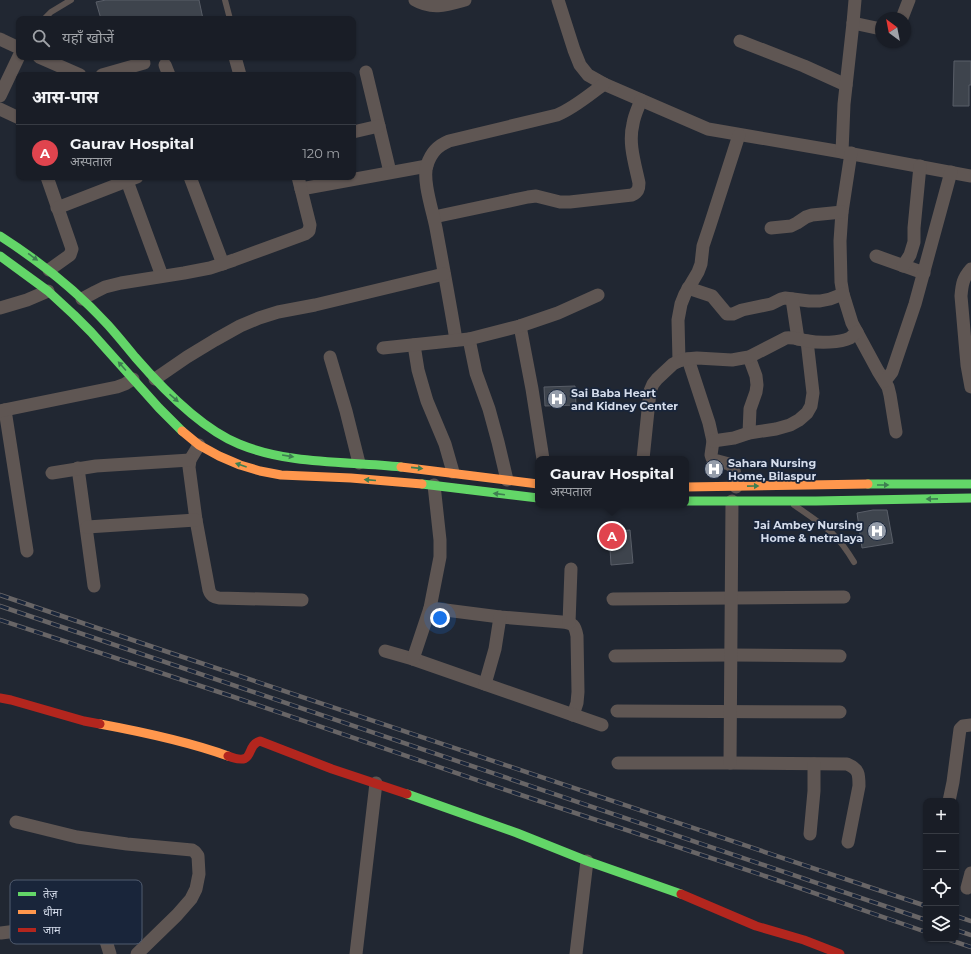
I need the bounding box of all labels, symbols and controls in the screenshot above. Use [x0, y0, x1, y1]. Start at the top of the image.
north arrow [875, 12, 911, 48]
search box [16, 16, 356, 60]
icon: search [30, 27, 52, 49]
text: यहाँ खोजें [62, 28, 114, 47]
text: आस-पास [32, 87, 99, 107]
text: Gaurav Hospital [70, 134, 194, 153]
text: A [40, 145, 50, 161]
text: 120 m [302, 145, 340, 161]
text: अस्पताल [70, 153, 112, 169]
one-way arrow [27, 253, 38, 261]
one-way arrow [117, 361, 126, 371]
place label: Sai Baba Heart and Kidney Center [571, 386, 678, 413]
hospital icon: Sai Baba Heart and Kidney Center [546, 388, 568, 410]
one-way arrow [169, 394, 179, 403]
one-way arrow [282, 453, 294, 459]
popup [535, 456, 689, 508]
place label: Sahara Nursing Home, Bilaspur [728, 456, 816, 483]
hospital icon: Sahara Nursing Home, Bilaspur [703, 458, 725, 480]
one-way arrow [235, 462, 247, 468]
text: Gaurav Hospital [550, 464, 674, 483]
one-way arrow [411, 465, 423, 472]
one-way arrow [364, 476, 376, 483]
one-way arrow [877, 481, 889, 488]
text: अस्पताल [550, 483, 592, 499]
one-way arrow [747, 483, 759, 490]
one-way arrow [493, 491, 505, 497]
one-way arrow [925, 496, 938, 502]
place label: Jai Ambey Nursing Home & netralaya [753, 518, 863, 545]
hospital icon: Jai Ambey Nursing Home & netralaya [866, 520, 888, 542]
pin: A [599, 521, 625, 551]
your location [430, 608, 450, 628]
map controls [923, 798, 959, 942]
button: + [923, 798, 959, 834]
button: − [923, 834, 959, 870]
button: locate [923, 870, 959, 906]
legend [10, 880, 142, 944]
text: तेज़ [43, 887, 58, 901]
text: धीमा [43, 905, 62, 919]
button: layers [923, 906, 959, 942]
text: जाम [43, 923, 61, 937]

